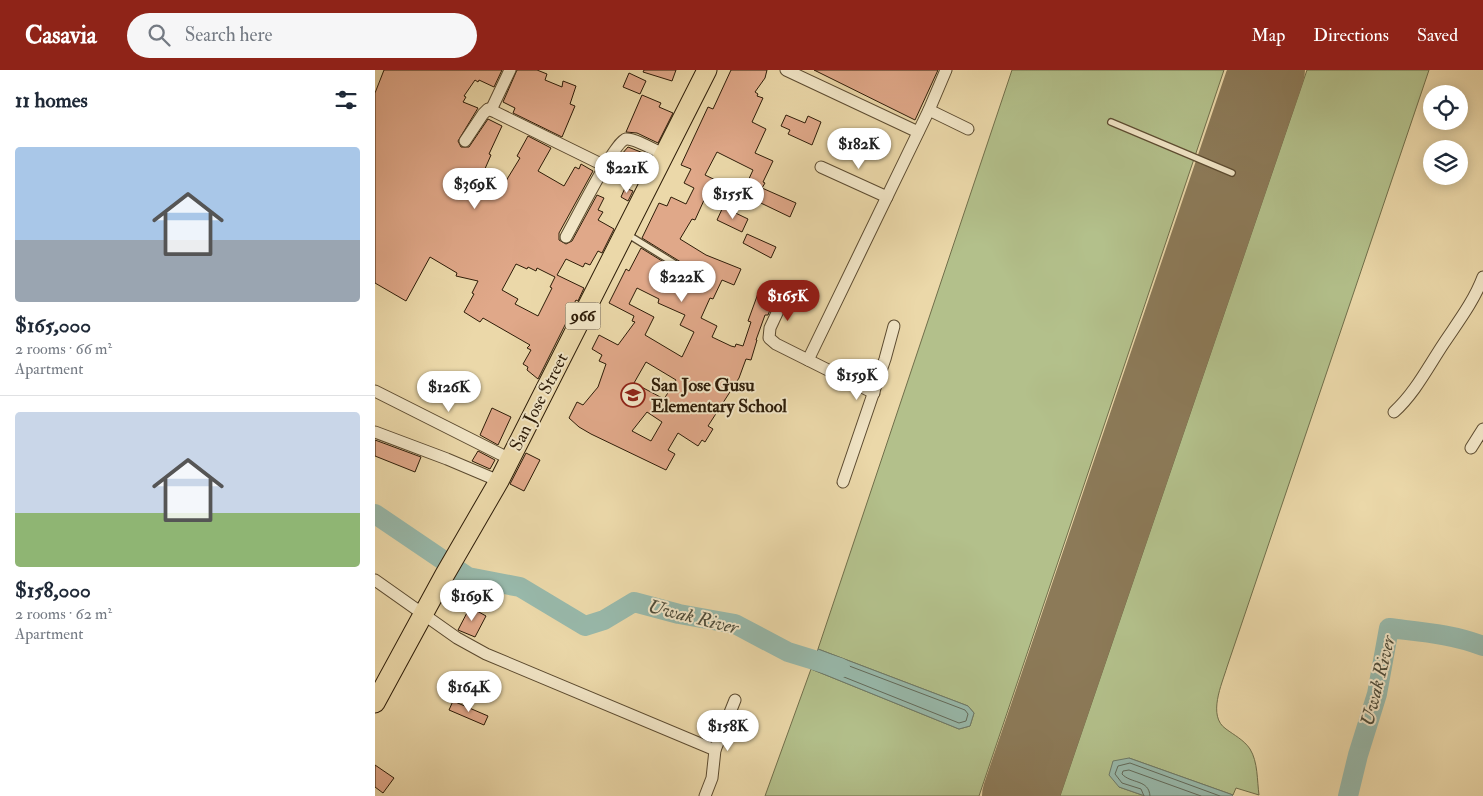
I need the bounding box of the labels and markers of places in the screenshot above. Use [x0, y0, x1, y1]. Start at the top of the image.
pin: $182K [824, 128, 894, 170]
pin: $221K [592, 152, 662, 194]
pin: $369K [440, 168, 510, 210]
pin: $155K [698, 178, 768, 220]
pin: $222K [647, 260, 717, 303]
pin: $165K [753, 280, 823, 322]
pin: $159K [822, 358, 892, 401]
pin: $126K [414, 370, 484, 413]
place label: San Jose Gusu Elementary School [651, 374, 787, 418]
school or university icon: San Jose Gusu Elementary School [620, 382, 646, 408]
pin: $169K [437, 580, 507, 622]
pin: $164K [434, 670, 504, 713]
pin: $158K [693, 710, 763, 752]

